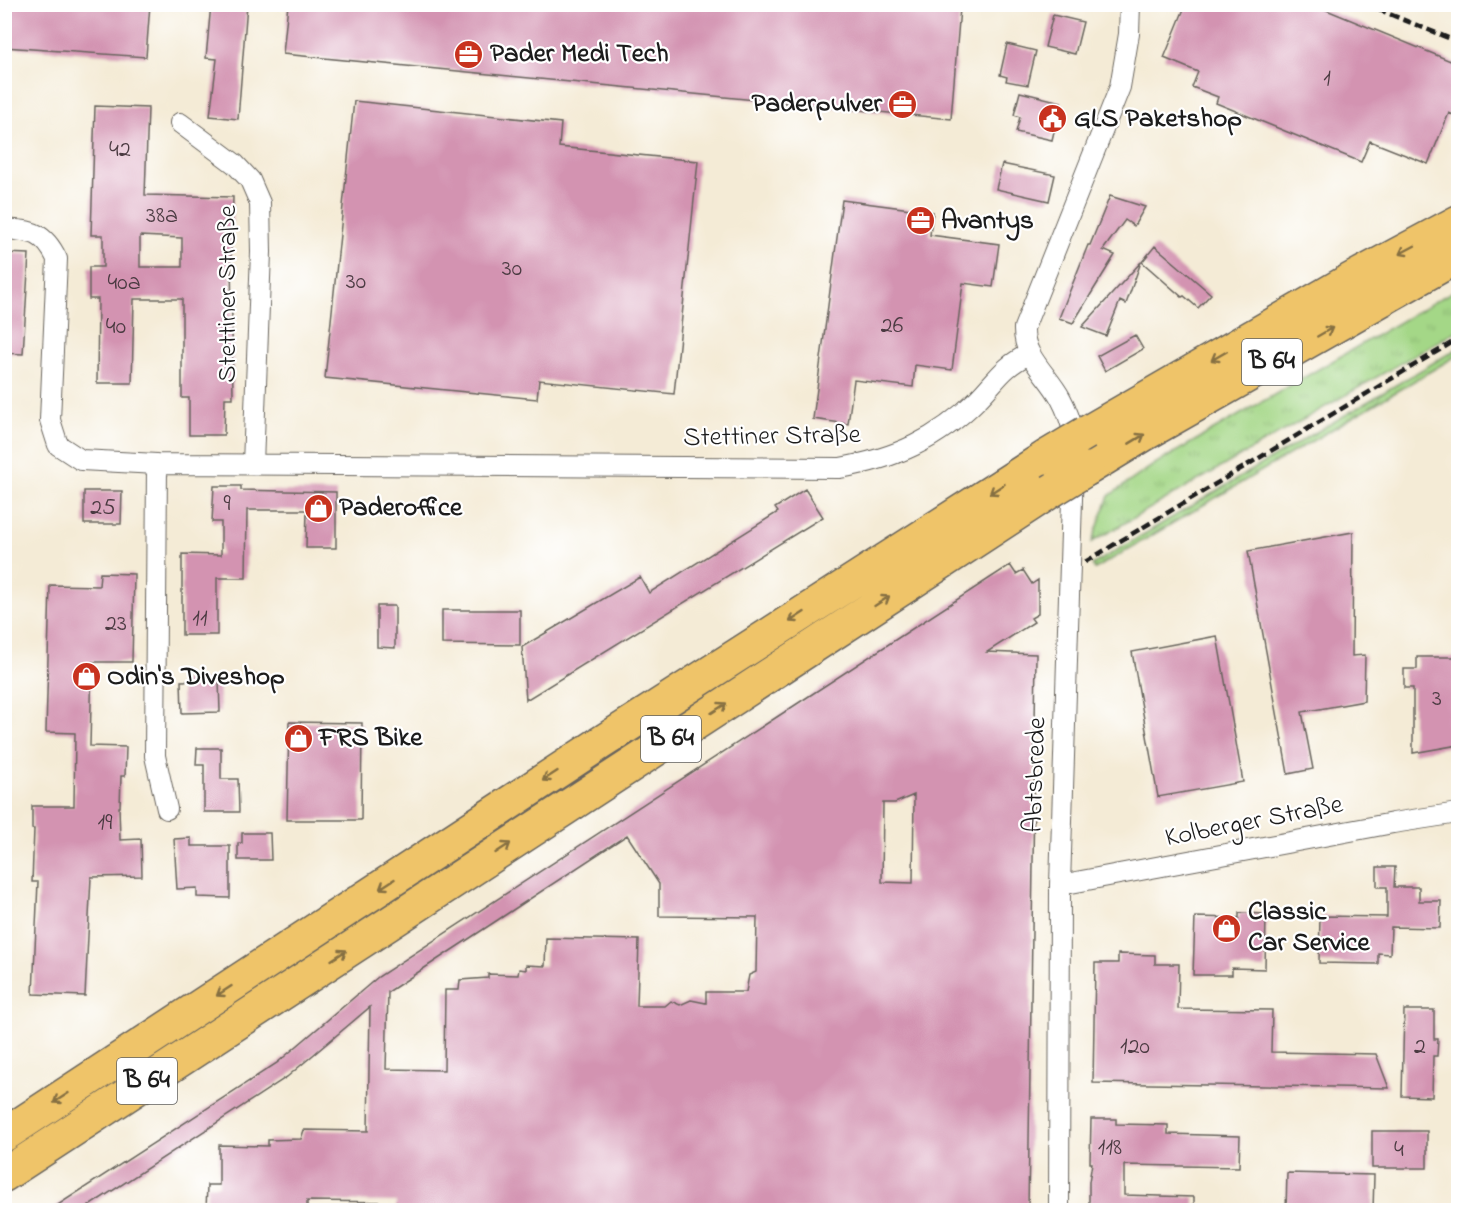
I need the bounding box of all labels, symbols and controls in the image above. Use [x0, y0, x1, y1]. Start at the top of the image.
place label: Pader Medi Tech [490, 35, 669, 74]
office icon: Pader Medi Tech [453, 38, 485, 70]
house number: 1 [1323, 62, 1331, 97]
place label: Paderpulver [751, 85, 883, 124]
office icon: Paderpulver [887, 88, 919, 120]
place label: GLS Paketshop [1074, 100, 1242, 139]
public building icon: GLS Paketshop [1037, 103, 1069, 135]
house number: 42 [109, 133, 131, 168]
house number: 38a [146, 199, 178, 234]
place label: Avantys [941, 202, 1034, 241]
street label: Stettiner Straße [209, 204, 248, 383]
office icon: Avantys [904, 205, 936, 237]
one-way arrow [1399, 244, 1416, 256]
house number: 30 [502, 252, 522, 287]
house number: 30 [346, 265, 366, 300]
house number: 40a [107, 266, 141, 301]
house number: 26 [881, 309, 904, 344]
house number: 40 [106, 310, 126, 345]
one-way arrow [1316, 326, 1333, 338]
road number: B 64 [1242, 339, 1302, 385]
one-way arrow [1211, 350, 1228, 362]
street label: Stettiner Straße [683, 416, 862, 458]
one-way arrow [1128, 432, 1145, 444]
one-way arrow [989, 483, 1006, 495]
house number: 9 [223, 487, 231, 522]
place label: Paderoffice [339, 489, 463, 528]
house number: 25 [90, 491, 116, 526]
shop icon: Paderoffice [302, 492, 334, 524]
one-way arrow [873, 595, 890, 607]
house number: 11 [192, 602, 208, 637]
house number: 23 [105, 607, 127, 642]
one-way arrow [789, 611, 806, 623]
place label: Odin's Diveshop [107, 658, 285, 697]
shop icon: Odin's Diveshop [70, 661, 102, 693]
house number: 3 [1432, 682, 1442, 717]
one-way arrow [710, 701, 727, 713]
road number: B 64 [641, 716, 701, 762]
street label: Abtsbrede [1014, 716, 1058, 833]
place label: FRS Bike [317, 719, 423, 758]
shop icon: FRS Bike [282, 722, 314, 754]
one-way arrow [541, 770, 558, 783]
street label: Kolberger Straße [1162, 785, 1347, 858]
house number: 19 [98, 806, 113, 841]
one-way arrow [494, 842, 511, 855]
one-way arrow [378, 877, 395, 890]
place label: Classic Car Service [1248, 893, 1371, 963]
shop icon: Classic Car Service [1211, 912, 1243, 944]
one-way arrow [330, 949, 347, 961]
one-way arrow [216, 985, 233, 997]
house number: 120 [1120, 1030, 1150, 1065]
house number: 2 [1414, 1030, 1426, 1065]
road number: B 64 [117, 1058, 177, 1104]
one-way arrow [53, 1092, 70, 1104]
house number: 118 [1098, 1131, 1122, 1166]
house number: 4 [1394, 1133, 1404, 1168]

